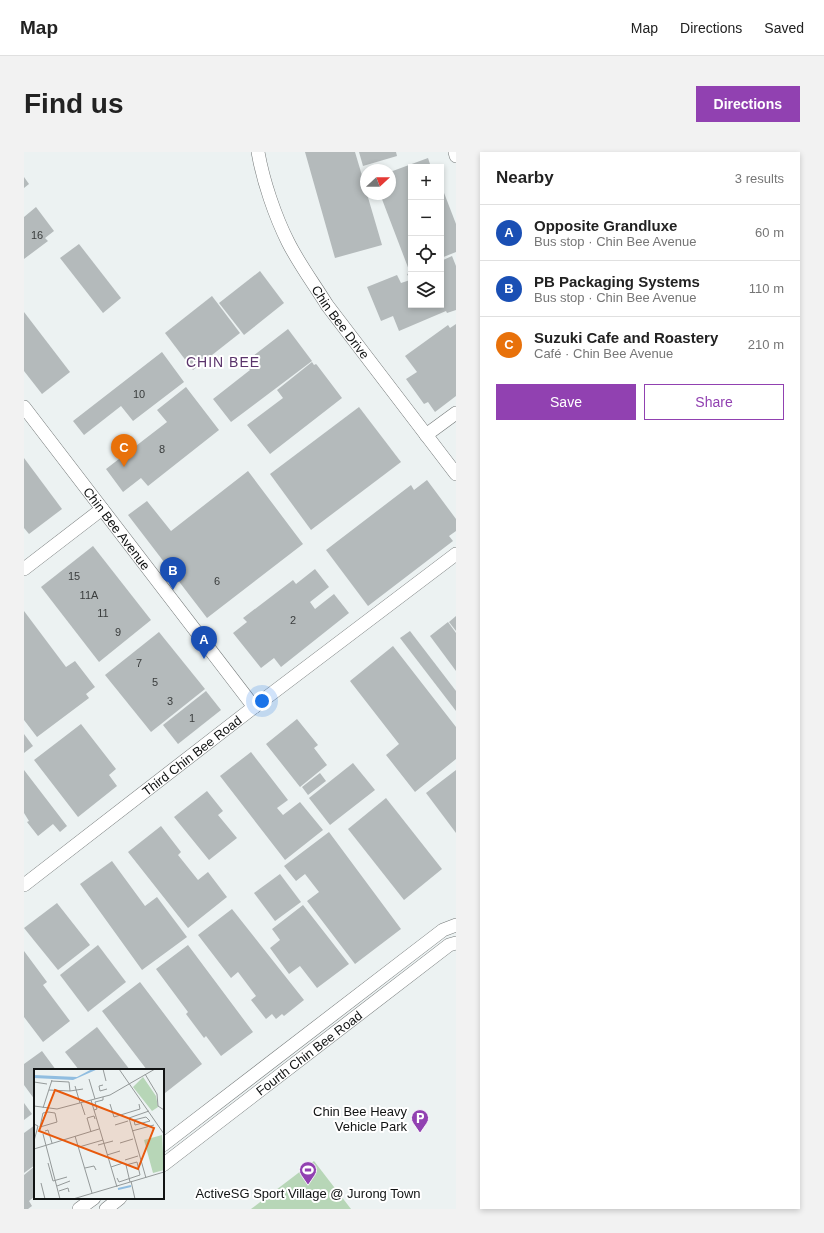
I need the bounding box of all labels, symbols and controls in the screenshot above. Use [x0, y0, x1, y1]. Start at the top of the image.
text: Map [20, 17, 58, 38]
text: Map [631, 20, 658, 36]
text: Directions [680, 20, 742, 36]
text: Saved [764, 20, 804, 36]
button: Directions [696, 86, 800, 122]
text: Find us [24, 88, 124, 119]
north arrow [360, 164, 396, 200]
map controls [408, 164, 444, 308]
button: + [408, 164, 444, 200]
text: Nearby [496, 168, 554, 187]
text: 3 results [735, 171, 784, 186]
button: − [408, 200, 444, 236]
text: Opposite Grandluxe [534, 217, 677, 234]
text: A [504, 225, 514, 240]
text: 60 m [755, 225, 784, 240]
house number: 16 [31, 229, 43, 241]
text: Bus stop · Chin Bee Avenue [534, 234, 696, 249]
button: locate [408, 236, 444, 272]
button: layers [408, 272, 444, 308]
text: PB Packaging Systems [534, 273, 700, 290]
text: B [504, 281, 514, 296]
text: 110 m [749, 281, 784, 296]
street label: Chin Bee Drive [308, 283, 372, 362]
text: Bus stop · Chin Bee Avenue [534, 290, 696, 305]
text: Suzuki Cafe and Roastery [534, 329, 718, 346]
text: C [504, 337, 514, 352]
text: 210 m [748, 337, 784, 352]
text: Café · Chin Bee Avenue [534, 346, 673, 361]
district label: CHIN BEE [186, 354, 260, 370]
button: Save [496, 384, 636, 420]
button: Share [644, 384, 784, 420]
house number: 10 [133, 388, 145, 400]
pin: C [111, 434, 137, 467]
house number: 8 [159, 443, 165, 455]
street label: Chin Bee Avenue [80, 484, 153, 573]
pin: B [160, 557, 186, 590]
house number: 15 [68, 570, 80, 582]
house number: 6 [214, 575, 220, 587]
house number: 11A [80, 589, 99, 601]
house number: 11 [97, 607, 109, 619]
house number: 2 [290, 614, 296, 626]
house number: 9 [115, 626, 121, 638]
pin: A [191, 626, 217, 659]
house number: 7 [136, 657, 142, 669]
house number: 5 [152, 676, 158, 688]
your location [252, 691, 272, 711]
house number: 3 [167, 695, 173, 707]
house number: 1 [189, 712, 195, 724]
street label: Third Chin Bee Road [139, 713, 245, 799]
street label: Fourth Chin Bee Road [253, 1008, 365, 1099]
inset map [34, 1069, 164, 1199]
place label: Chin Bee Heavy Vehicle Park [313, 1104, 407, 1134]
parking icon: Chin Bee Heavy Vehicle Park [410, 1108, 430, 1133]
sports icon: ActiveSG Sport Village @ Jurong Town [298, 1160, 318, 1185]
place label: ActiveSG Sport Village @ Jurong Town [195, 1186, 421, 1201]

